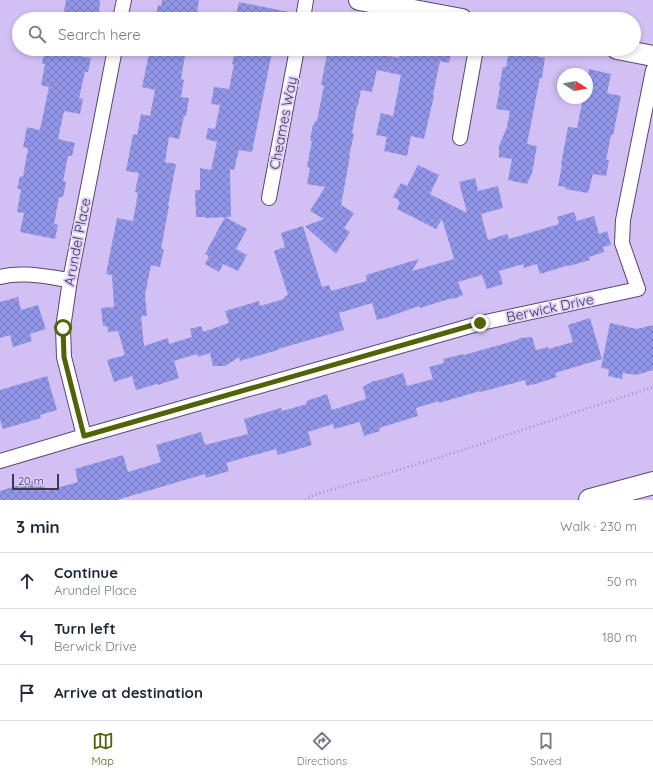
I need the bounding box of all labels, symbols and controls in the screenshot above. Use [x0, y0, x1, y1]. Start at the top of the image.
search box [12, 12, 641, 56]
icon: search [26, 23, 48, 45]
text: Search here [58, 25, 141, 44]
north arrow [557, 68, 593, 104]
street label: Cheames Way [265, 75, 301, 171]
street label: Arundel Place [60, 196, 94, 287]
street label: Berwick Drive [505, 290, 595, 326]
route end [471, 314, 489, 332]
route start [54, 319, 72, 337]
scale bar [12, 472, 59, 491]
text: 20 m [18, 474, 44, 488]
text: 3 min [16, 516, 60, 537]
text: Walk · 230 m [560, 518, 637, 534]
text: Continue [54, 563, 118, 582]
icon: ahead [16, 570, 38, 592]
text: 50 m [607, 573, 637, 589]
text: Arundel Place [54, 582, 137, 598]
text: Turn left [54, 619, 116, 638]
icon: left [16, 626, 38, 648]
text: 180 m [602, 629, 637, 645]
text: Berwick Drive [54, 638, 137, 654]
icon: arrive [16, 682, 38, 704]
text: Arrive at destination [54, 683, 203, 702]
tab: Map [91, 730, 114, 768]
tab: Directions [297, 730, 347, 768]
tab: Saved [530, 730, 562, 768]

